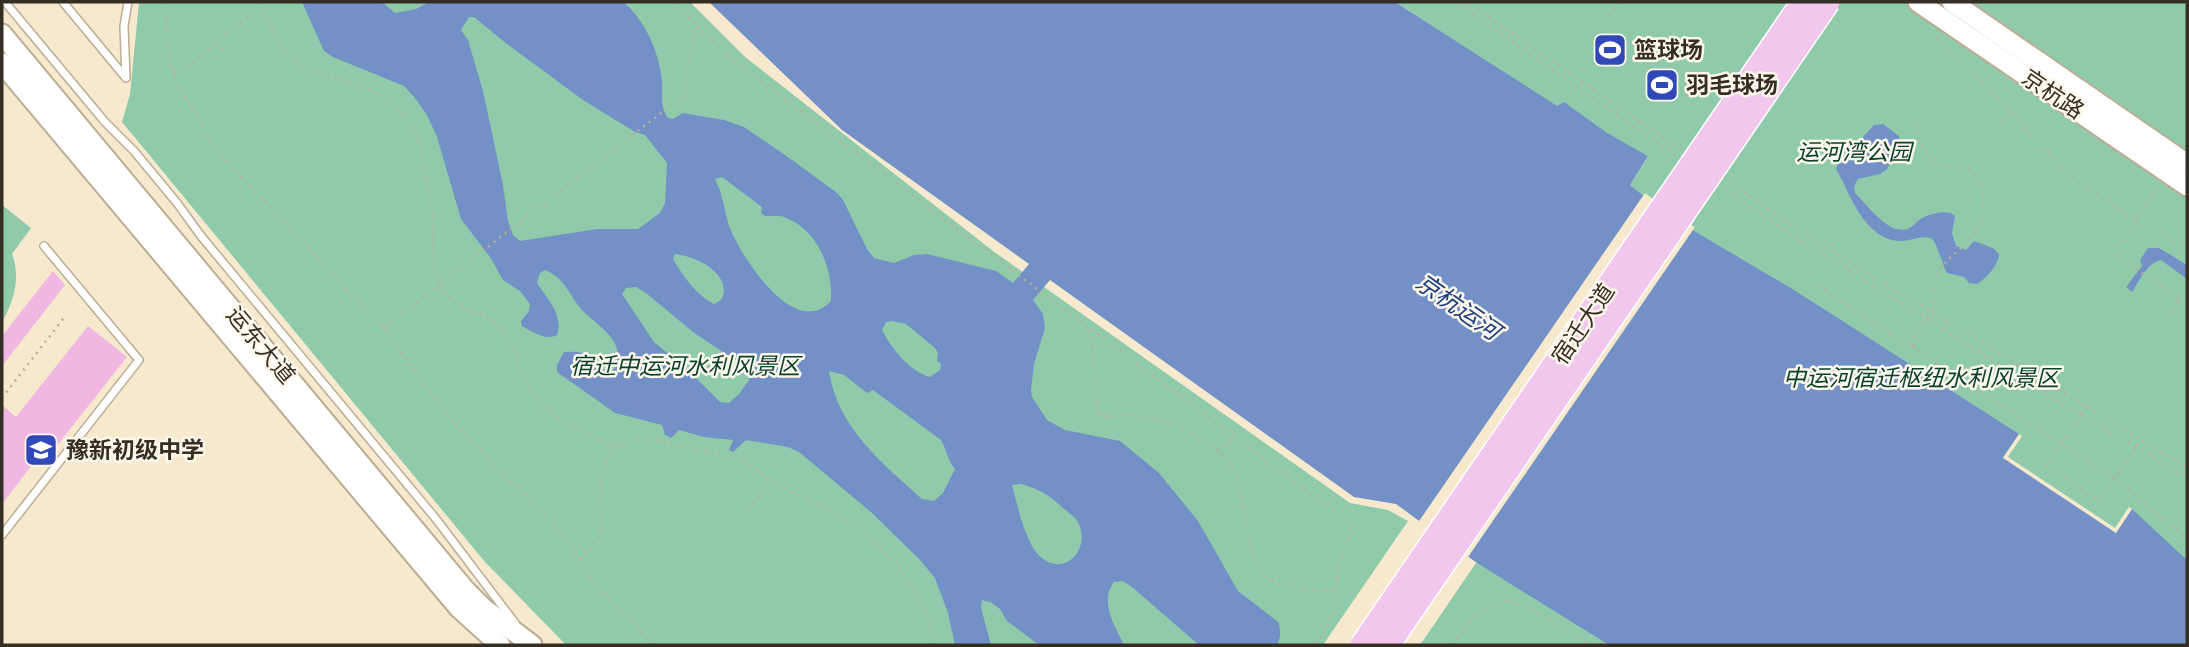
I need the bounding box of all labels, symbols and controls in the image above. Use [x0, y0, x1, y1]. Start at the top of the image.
sports icon: 篮球场 [1591, 31, 1629, 69]
place label: 篮球场 [1634, 36, 1703, 64]
street label: 京杭路 [2017, 63, 2089, 125]
sports icon: 羽毛球场 [1643, 66, 1681, 104]
place label: 羽毛球场 [1686, 71, 1778, 99]
park label: 运河湾公园 [1797, 138, 1915, 166]
water label: 京杭运河 [1411, 267, 1509, 348]
street label: 宿迁大道 [1546, 278, 1620, 370]
street label: 运东大道 [221, 301, 301, 389]
park label: 宿迁中运河水利风景区 [570, 352, 803, 380]
park label: 中运河宿迁枢纽水利风景区 [1783, 364, 2062, 392]
school or university icon: 豫新初级中学 [22, 431, 60, 469]
place label: 豫新初级中学 [66, 436, 204, 464]

